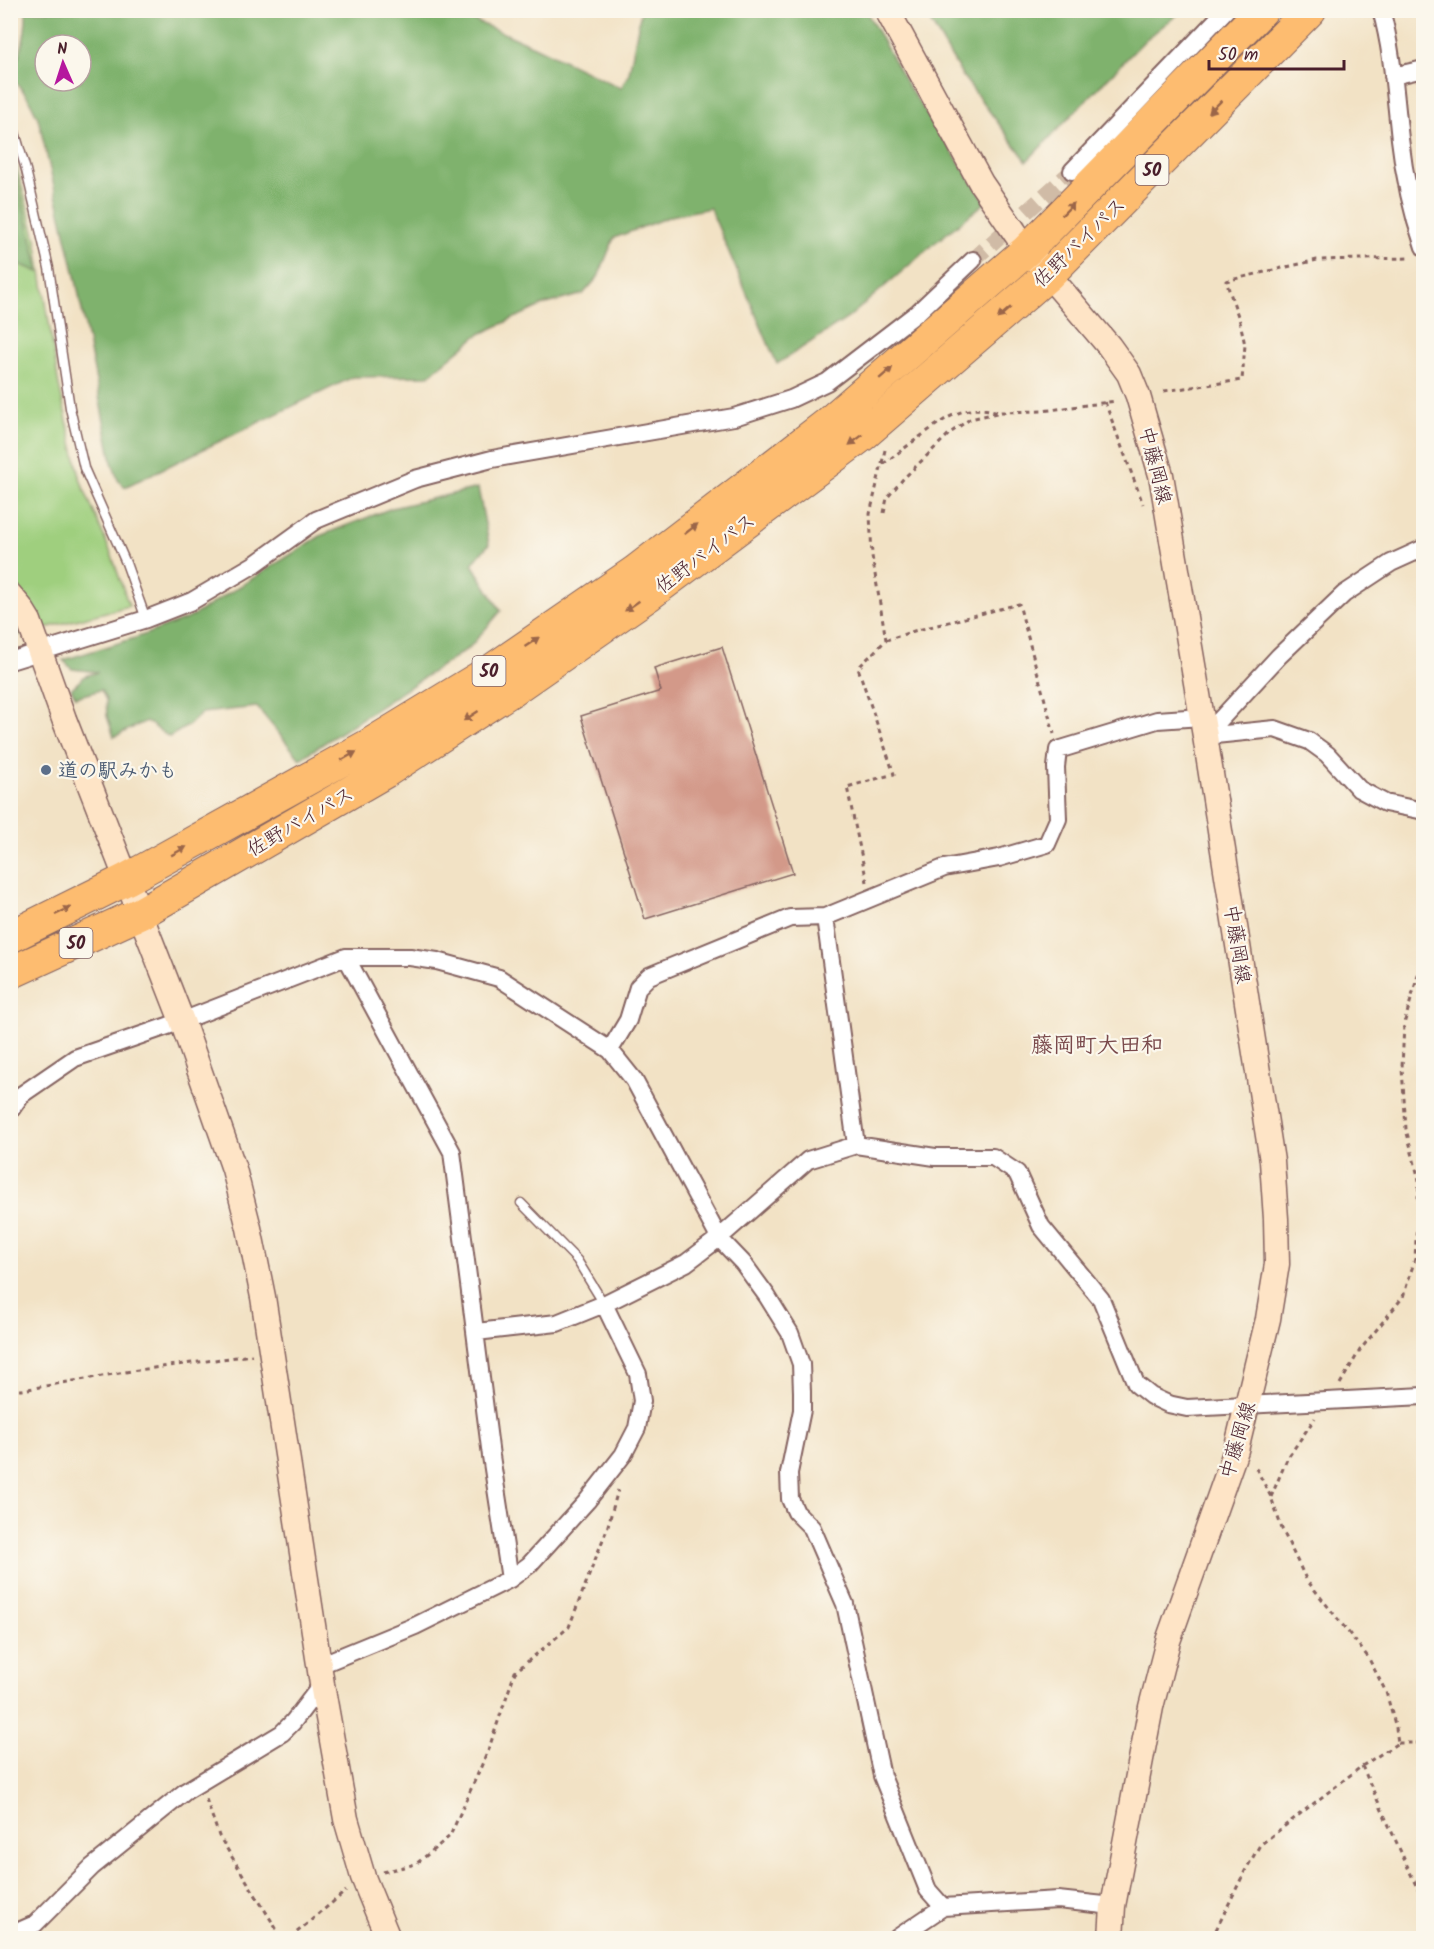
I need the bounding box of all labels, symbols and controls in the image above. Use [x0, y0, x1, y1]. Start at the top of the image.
north arrow [33, 33, 93, 93]
scale bar [1209, 33, 1344, 71]
text: N [57, 37, 68, 62]
text: 50 m [1218, 41, 1258, 70]
one-way arrow [1209, 99, 1223, 113]
road number: 50 [1136, 155, 1168, 185]
street label: 佐野バイパス [1026, 190, 1135, 296]
one-way arrow [1061, 201, 1075, 216]
one-way arrow [997, 306, 1012, 319]
one-way arrow [878, 367, 893, 380]
street label: 中藤岡線 [1129, 423, 1179, 508]
one-way arrow [849, 434, 865, 446]
street label: 佐野バイパス [649, 506, 764, 603]
one-way arrow [683, 523, 699, 535]
one-way arrow [624, 600, 640, 611]
one-way arrow [524, 636, 540, 648]
road number: 50 [472, 656, 506, 686]
one-way arrow [463, 711, 479, 722]
one-way arrow [341, 751, 358, 761]
place label: 道の駅みかも [58, 756, 178, 788]
marker: 道の駅みかも [39, 763, 53, 777]
street label: 佐野バイパス [241, 779, 361, 866]
one-way arrow [170, 846, 187, 856]
street label: 中藤岡線 [1214, 902, 1258, 986]
one-way arrow [54, 907, 72, 917]
road number: 50 [60, 928, 92, 958]
district label: 藤岡町大田和 [1031, 1029, 1163, 1064]
street label: 中藤岡線 [1212, 1398, 1266, 1484]

